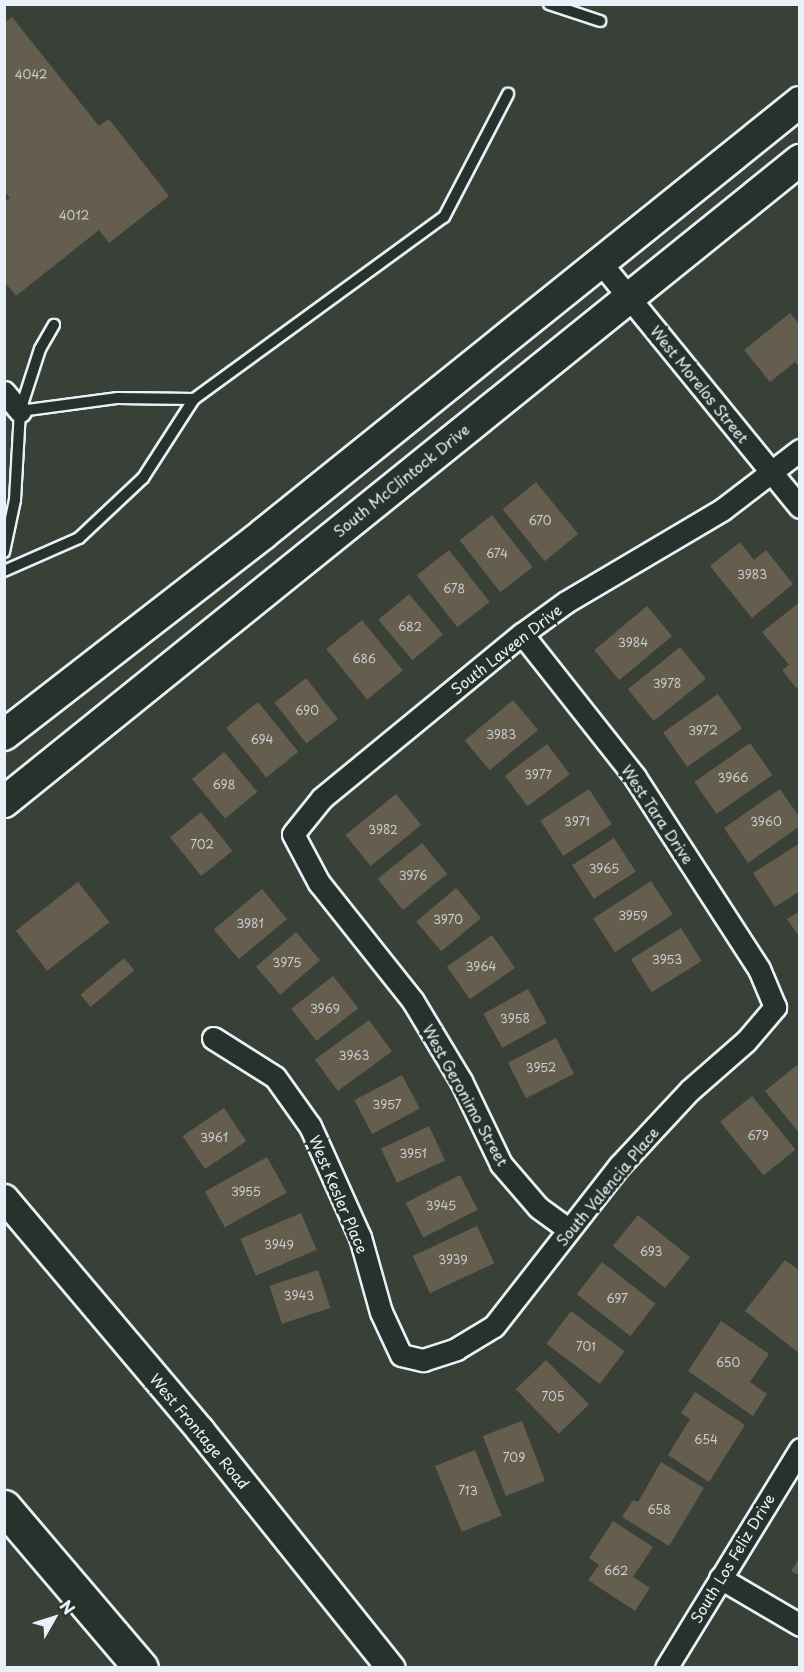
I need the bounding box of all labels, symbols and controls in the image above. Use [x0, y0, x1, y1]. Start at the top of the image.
house number: 4042 [15, 68, 47, 82]
house number: 4012 [59, 209, 89, 223]
street label: West Morelos Street [647, 321, 753, 447]
street label: South McClintock Drive [329, 419, 473, 541]
house number: 670 [528, 514, 552, 528]
house number: 674 [486, 547, 508, 561]
house number: 3983 [737, 568, 767, 582]
house number: 678 [443, 582, 465, 596]
street label: South Laveen Drive [446, 599, 566, 699]
house number: 682 [398, 620, 422, 634]
house number: 3984 [618, 636, 648, 650]
house number: 686 [352, 652, 376, 666]
house number: 3978 [653, 677, 681, 691]
house number: 690 [295, 704, 319, 718]
house number: 3972 [688, 724, 718, 738]
house number: 3983 [486, 728, 516, 742]
house number: 694 [251, 733, 273, 747]
street label: West Tara Drive [618, 761, 698, 867]
house number: 3977 [524, 768, 552, 782]
house number: 3966 [717, 771, 749, 785]
house number: 698 [213, 778, 235, 792]
house number: 3971 [564, 815, 590, 829]
house number: 3960 [750, 815, 782, 829]
house number: 3982 [368, 823, 398, 837]
house number: 702 [190, 838, 214, 852]
house number: 3965 [589, 862, 619, 876]
house number: 3976 [399, 869, 427, 883]
house number: 3959 [618, 909, 648, 923]
house number: 3970 [433, 913, 463, 927]
house number: 3981 [236, 917, 264, 931]
house number: 3953 [652, 953, 682, 967]
house number: 3975 [272, 956, 302, 970]
house number: 3964 [466, 960, 496, 974]
house number: 3969 [310, 1002, 340, 1016]
house number: 3958 [500, 1012, 530, 1026]
street label: West Geronimo Street [419, 1020, 513, 1170]
house number: 3963 [339, 1049, 369, 1063]
house number: 3952 [526, 1061, 556, 1075]
house number: 3957 [372, 1098, 402, 1112]
street label: South Valencia Place [552, 1123, 662, 1249]
house number: 679 [747, 1129, 769, 1143]
house number: 3961 [200, 1131, 228, 1145]
street label: West Kesler Place [306, 1132, 372, 1256]
house number: 3951 [399, 1147, 427, 1161]
house number: 3955 [231, 1185, 261, 1199]
house number: 3945 [426, 1199, 456, 1213]
house number: 3949 [264, 1238, 294, 1252]
house number: 693 [640, 1245, 662, 1259]
house number: 3939 [438, 1253, 468, 1267]
house number: 3943 [284, 1289, 314, 1303]
house number: 697 [606, 1292, 628, 1306]
house number: 701 [576, 1340, 596, 1354]
house number: 650 [716, 1356, 740, 1370]
street label: West Frontage Road [146, 1370, 254, 1492]
house number: 705 [542, 1390, 564, 1404]
house number: 654 [694, 1433, 718, 1447]
house number: 709 [503, 1451, 525, 1465]
house number: 713 [458, 1484, 478, 1498]
street label: South Los Feliz Drive [686, 1489, 778, 1627]
house number: 658 [647, 1503, 671, 1517]
house number: 662 [604, 1564, 628, 1578]
north arrow [24, 1588, 84, 1648]
text: N [55, 1594, 81, 1619]

